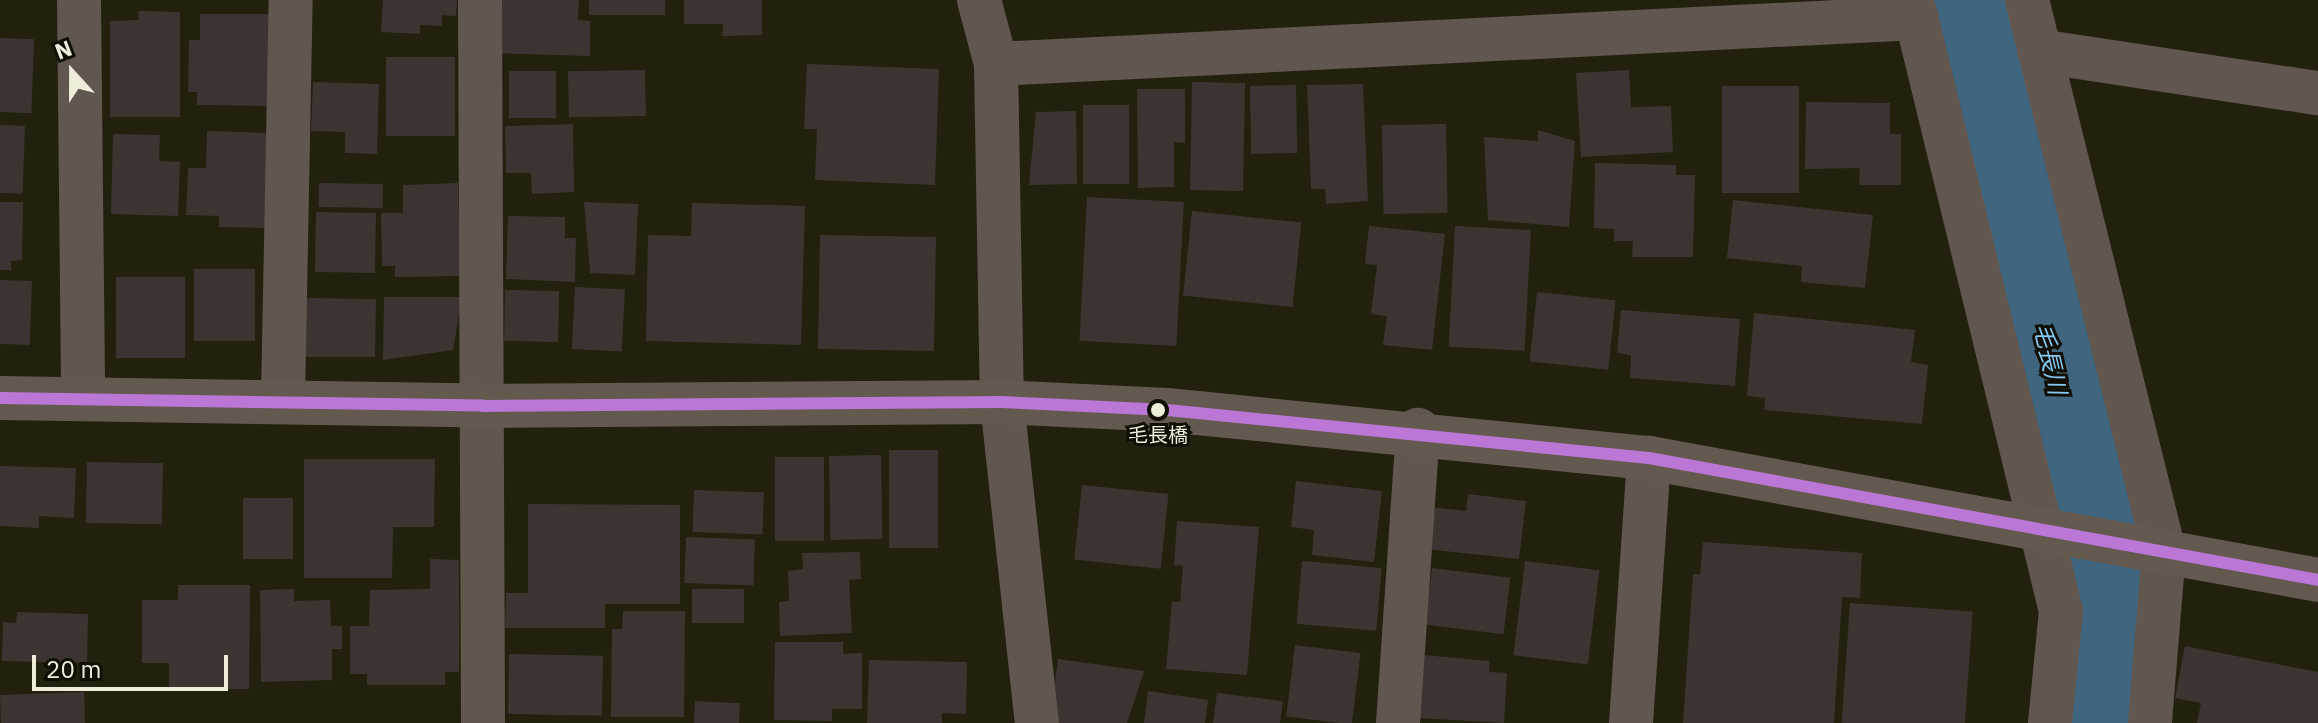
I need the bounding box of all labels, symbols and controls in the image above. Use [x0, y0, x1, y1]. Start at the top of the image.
north arrow [32, 32, 112, 112]
text: N [51, 33, 76, 66]
water label: 毛長川 [2028, 321, 2072, 397]
marker: 毛長橋 [1150, 402, 1166, 418]
place label: 毛長橋 [1128, 422, 1188, 446]
scale bar [36, 639, 232, 689]
text: 20 m [46, 653, 101, 685]

